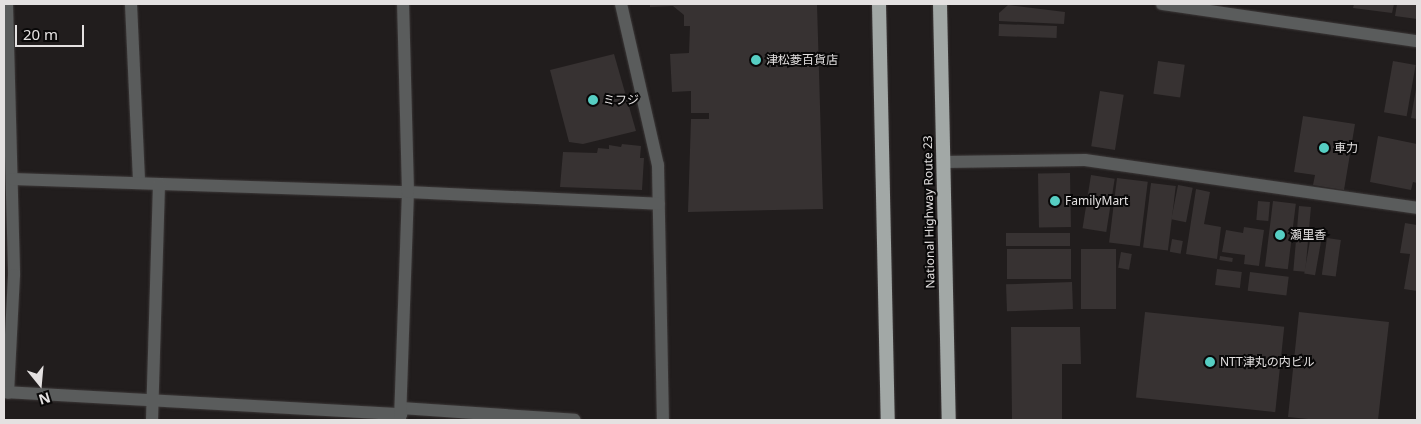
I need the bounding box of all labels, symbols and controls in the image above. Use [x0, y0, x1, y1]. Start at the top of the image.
scale bar [18, 15, 86, 47]
text: 20 m [23, 24, 58, 44]
place label: 津松菱百貨店 [766, 53, 838, 67]
marker: 津松菱百貨店 [750, 54, 762, 66]
place label: ミフジ [603, 93, 639, 107]
marker: ミフジ [587, 94, 599, 106]
street label: National Highway Route 23 [920, 135, 938, 289]
place label: 車力 [1334, 141, 1358, 155]
marker: 車力 [1318, 142, 1330, 154]
place label: FamilyMart [1065, 194, 1128, 208]
marker: FamilyMart [1049, 195, 1061, 207]
place label: 瀬里香 [1290, 228, 1326, 242]
marker: 瀬里香 [1274, 229, 1286, 241]
place label: NTT津丸の内ビル [1220, 355, 1315, 369]
marker: NTT津丸の内ビル [1204, 356, 1216, 368]
north arrow [15, 359, 65, 409]
text: N [36, 388, 53, 410]

